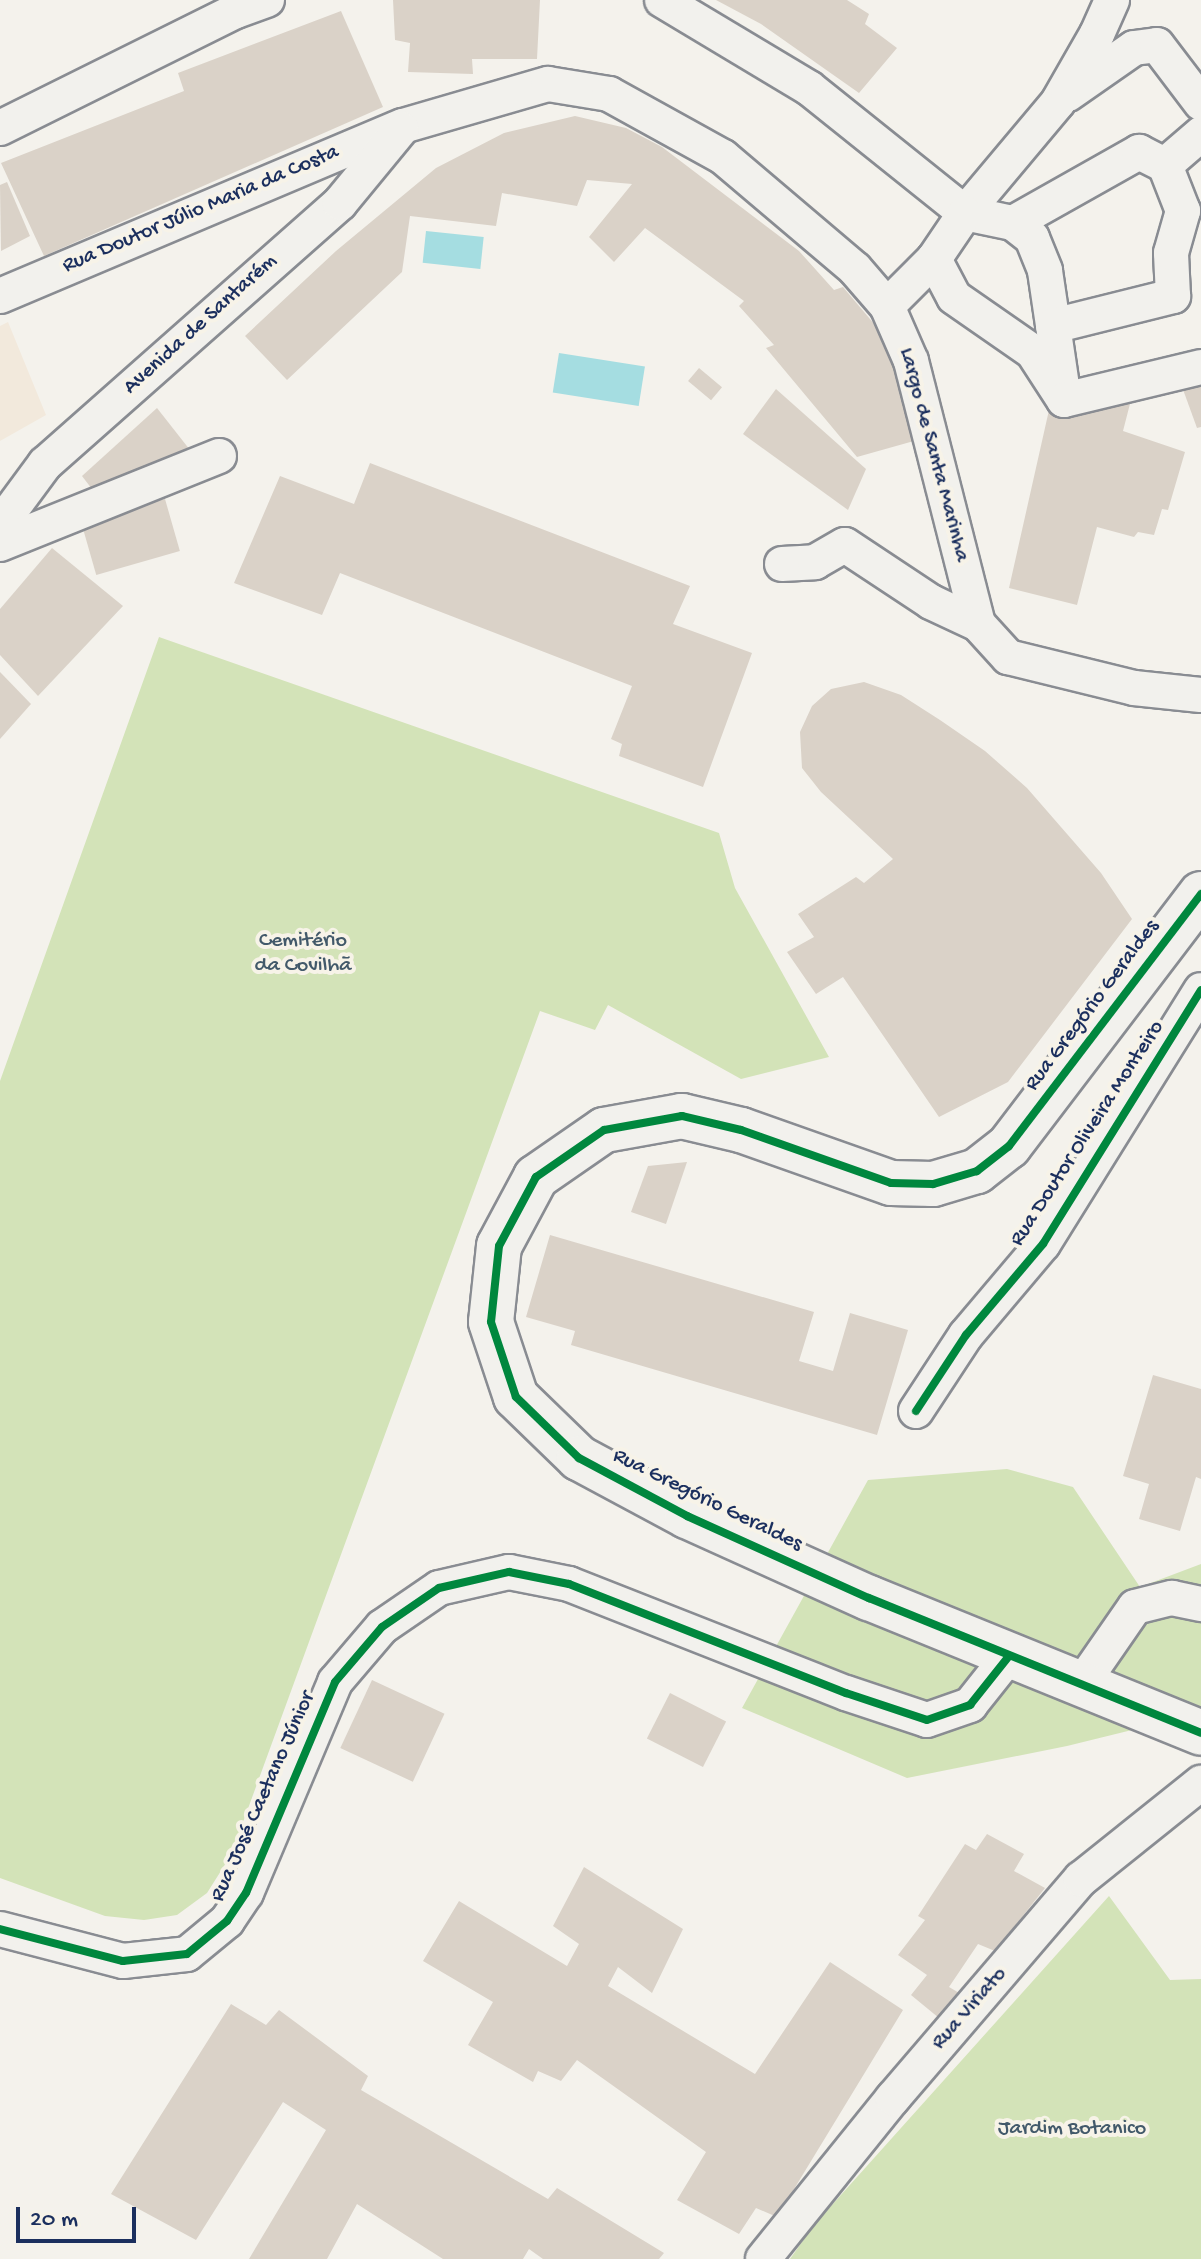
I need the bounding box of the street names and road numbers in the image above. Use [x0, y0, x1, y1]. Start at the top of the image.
street label: Rua Doutor Júlio Maria da Costa [59, 140, 343, 280]
street label: Avenida de Santarém [119, 249, 283, 401]
street label: Largo de Santa Marinha [892, 345, 974, 565]
street label: Rua Gregório Geraldes [1020, 915, 1166, 1097]
street label: Rua Doutor Oliveira Monteiro [1005, 1016, 1171, 1252]
street label: Rua Gregório Geraldes [608, 1444, 806, 1558]
street label: Rua José Caetano Júnior [206, 1688, 322, 1906]
street label: Rua Viriato [927, 1962, 1013, 2056]

